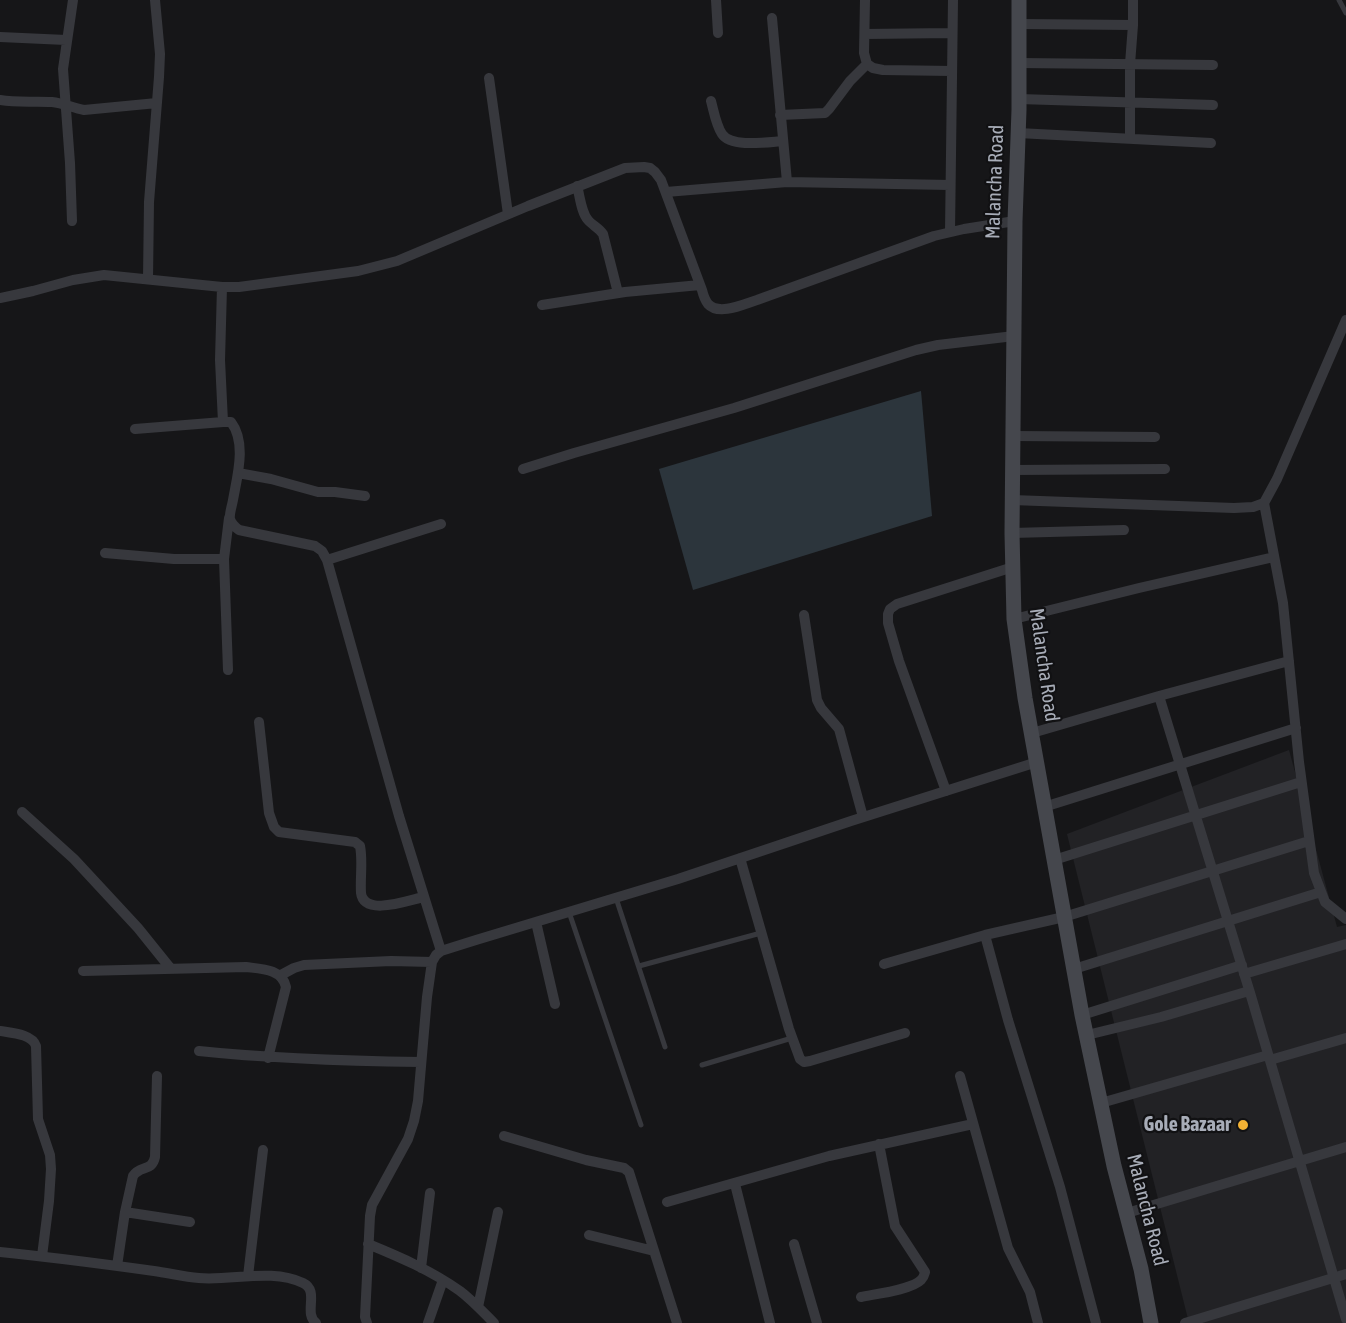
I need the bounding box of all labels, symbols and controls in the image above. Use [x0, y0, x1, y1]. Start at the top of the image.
street label: Malancha Road [981, 124, 1009, 240]
street label: Malancha Road [1024, 607, 1064, 723]
place label: Gole Bazaar [1144, 1113, 1231, 1137]
marker: Gole Bazaar [1236, 1118, 1250, 1132]
street label: Malancha Road [1122, 1152, 1172, 1268]

